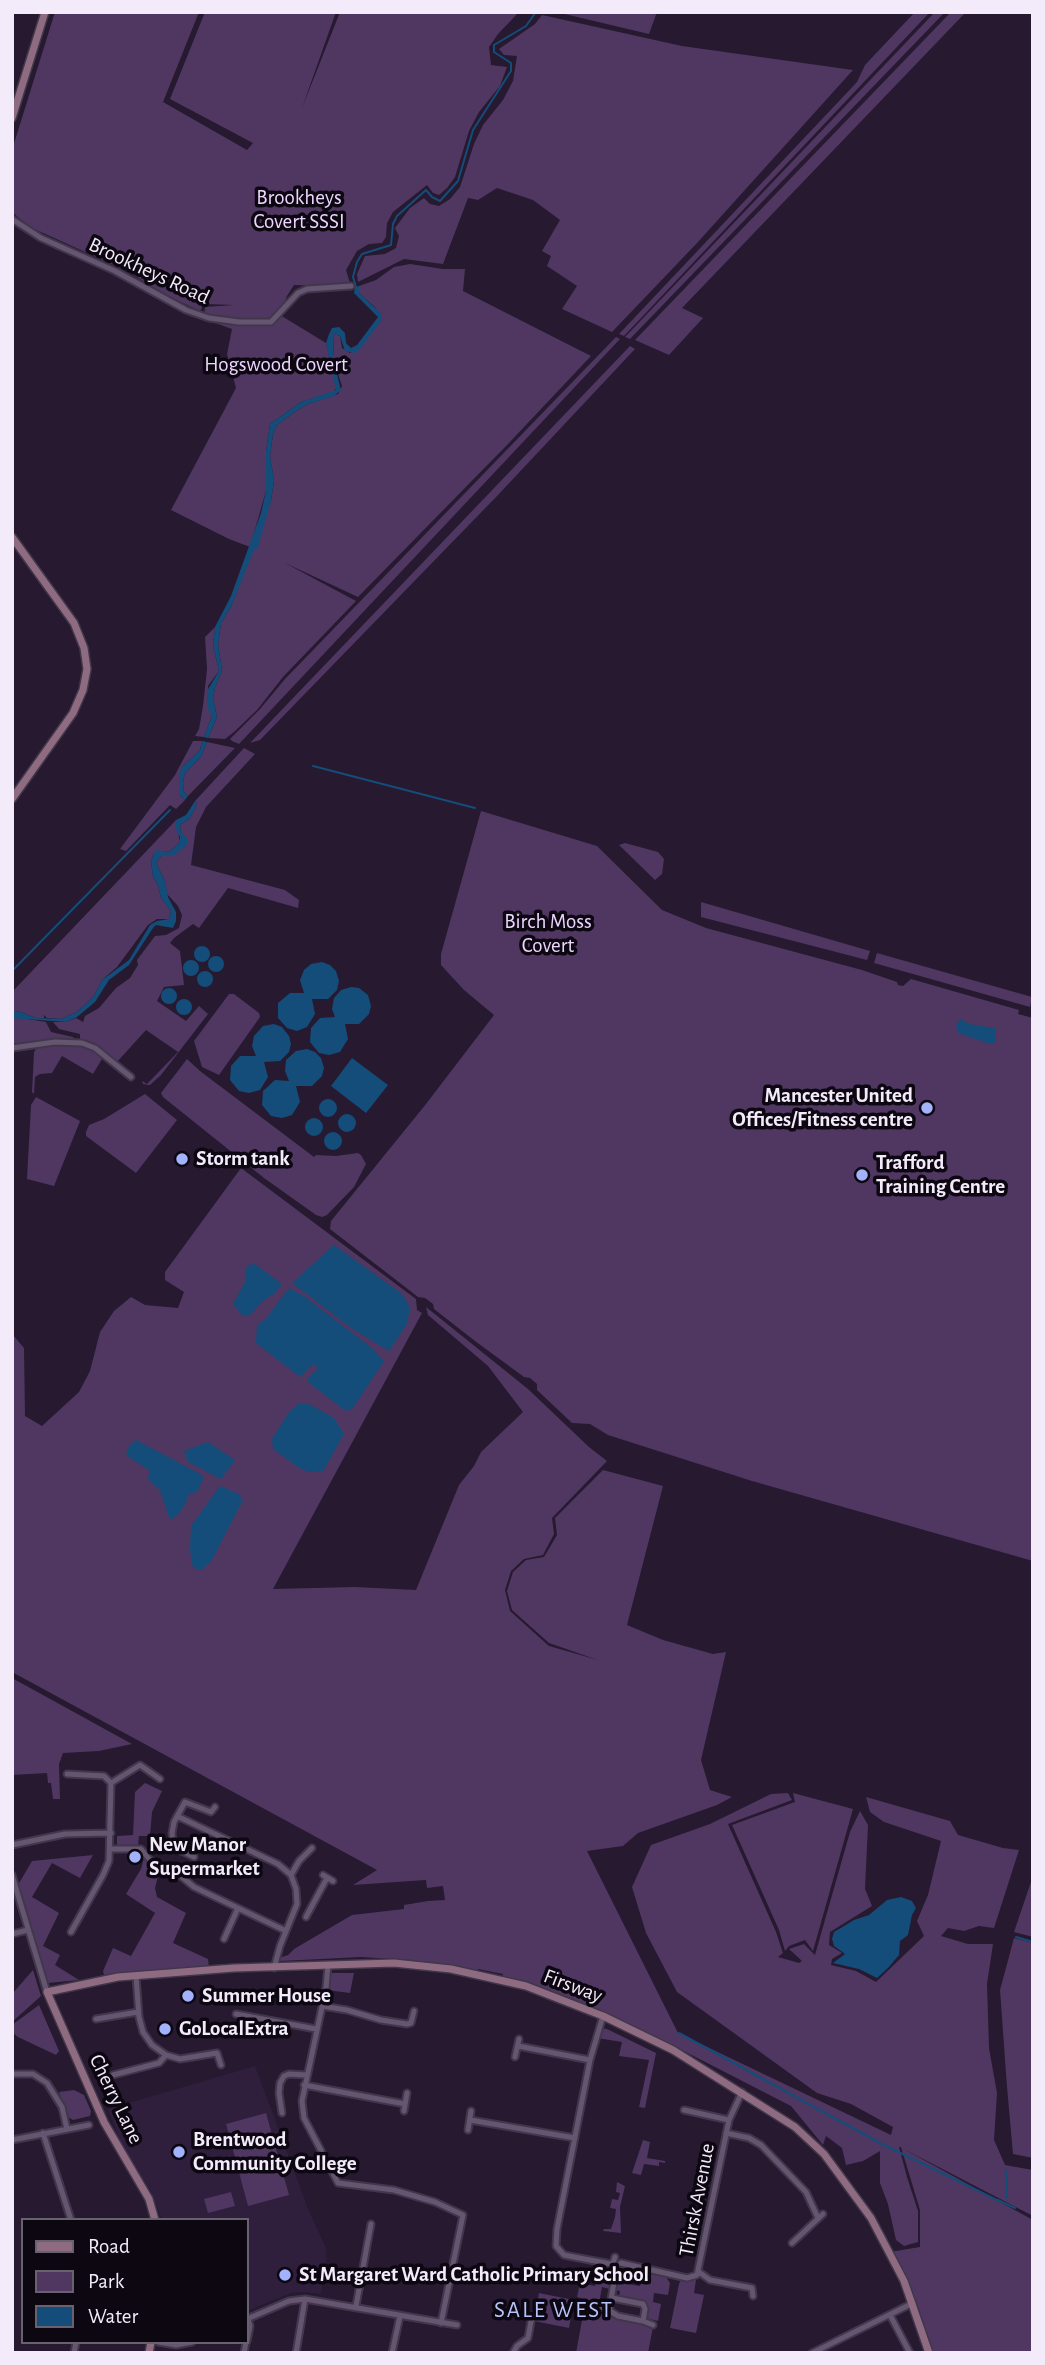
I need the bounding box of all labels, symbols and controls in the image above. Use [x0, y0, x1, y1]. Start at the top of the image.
park label: Brookheys Covert SSSI [253, 185, 345, 235]
street label: Brookheys Road [84, 232, 214, 310]
park label: Hogswood Covert [204, 352, 348, 378]
park label: Birch Moss Covert [504, 909, 592, 959]
place label: Mancester United Offices/Fitness centre [732, 1083, 913, 1133]
marker: Mancester United Offices/Fitness centre [919, 1100, 935, 1116]
place label: Storm tank [196, 1146, 290, 1172]
place label: Trafford Training Centre [876, 1150, 1005, 1200]
marker: Storm tank [174, 1151, 190, 1167]
marker: Trafford Training Centre [854, 1167, 870, 1183]
place label: New Manor Supermarket [149, 1832, 260, 1882]
marker: New Manor Supermarket [127, 1849, 143, 1865]
street label: Firsway [540, 1963, 606, 2009]
place label: Summer House [202, 1983, 331, 2009]
marker: Summer House [180, 1988, 196, 2004]
place label: GoLocalExtra [179, 2016, 289, 2042]
marker: GoLocalExtra [157, 2021, 173, 2037]
street label: Cherry Lane [84, 2050, 148, 2148]
place label: Brentwood Community College [193, 2127, 357, 2177]
street label: Thirsk Avenue [674, 2141, 720, 2259]
marker: Brentwood Community College [171, 2144, 187, 2160]
legend [21, 2218, 248, 2344]
text: Road [88, 2236, 130, 2257]
place label: St Margaret Ward Catholic Primary School [299, 2262, 649, 2288]
marker: St Margaret Ward Catholic Primary School [277, 2267, 293, 2283]
text: Park [88, 2271, 124, 2292]
district label: SALE WEST [495, 2296, 613, 2324]
text: Water [88, 2306, 138, 2327]

